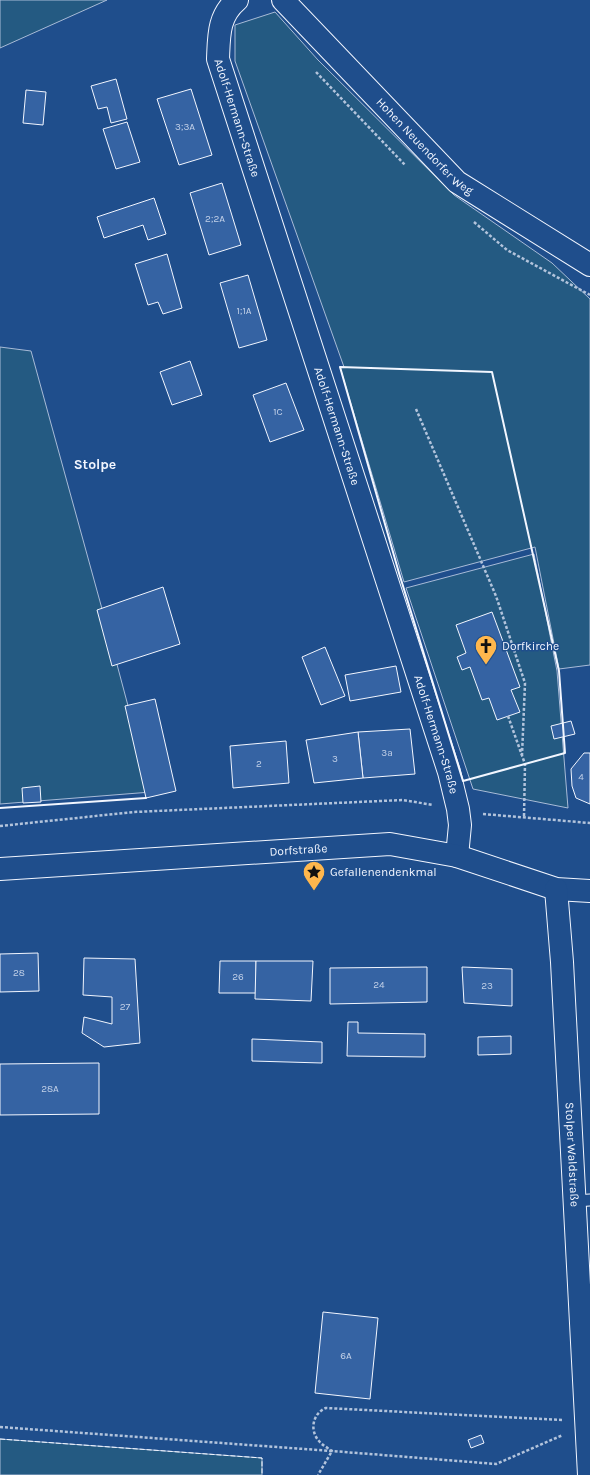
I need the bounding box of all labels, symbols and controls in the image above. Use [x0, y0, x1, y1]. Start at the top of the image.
street label: Adolf-Hermann-Straße [211, 57, 263, 179]
street label: Hohen Neuendorfer Weg [373, 95, 476, 198]
house number: 3;3A [175, 121, 195, 133]
house number: 2;2A [205, 213, 225, 225]
house number: 1;1A [237, 305, 252, 317]
street label: Adolf-Hermann-Straße [311, 365, 363, 487]
house number: 1C [273, 406, 283, 418]
district label: Stolpe [74, 456, 116, 473]
church icon: Dorfkirche [473, 633, 499, 666]
place label: Dorfkirche [502, 639, 559, 653]
street label: Adolf-Hermann-Straße [411, 673, 461, 795]
house number: 3a [381, 747, 393, 759]
house number: 3 [332, 753, 338, 765]
house number: 2 [256, 758, 262, 770]
house number: 4 [578, 771, 584, 783]
street label: Dorfstraße [269, 841, 328, 859]
place icon: Gefallenendenkmal [301, 859, 327, 892]
place label: Gefallenendenkmal [330, 865, 437, 879]
house number: 28 [13, 967, 25, 979]
house number: 26 [232, 971, 244, 983]
house number: 24 [373, 979, 385, 991]
house number: 23 [481, 980, 493, 992]
house number: 27 [120, 1001, 131, 1013]
house number: 28A [41, 1083, 59, 1095]
street label: Stolper Waldstraße [562, 1102, 582, 1207]
house number: 6A [340, 1350, 352, 1362]

